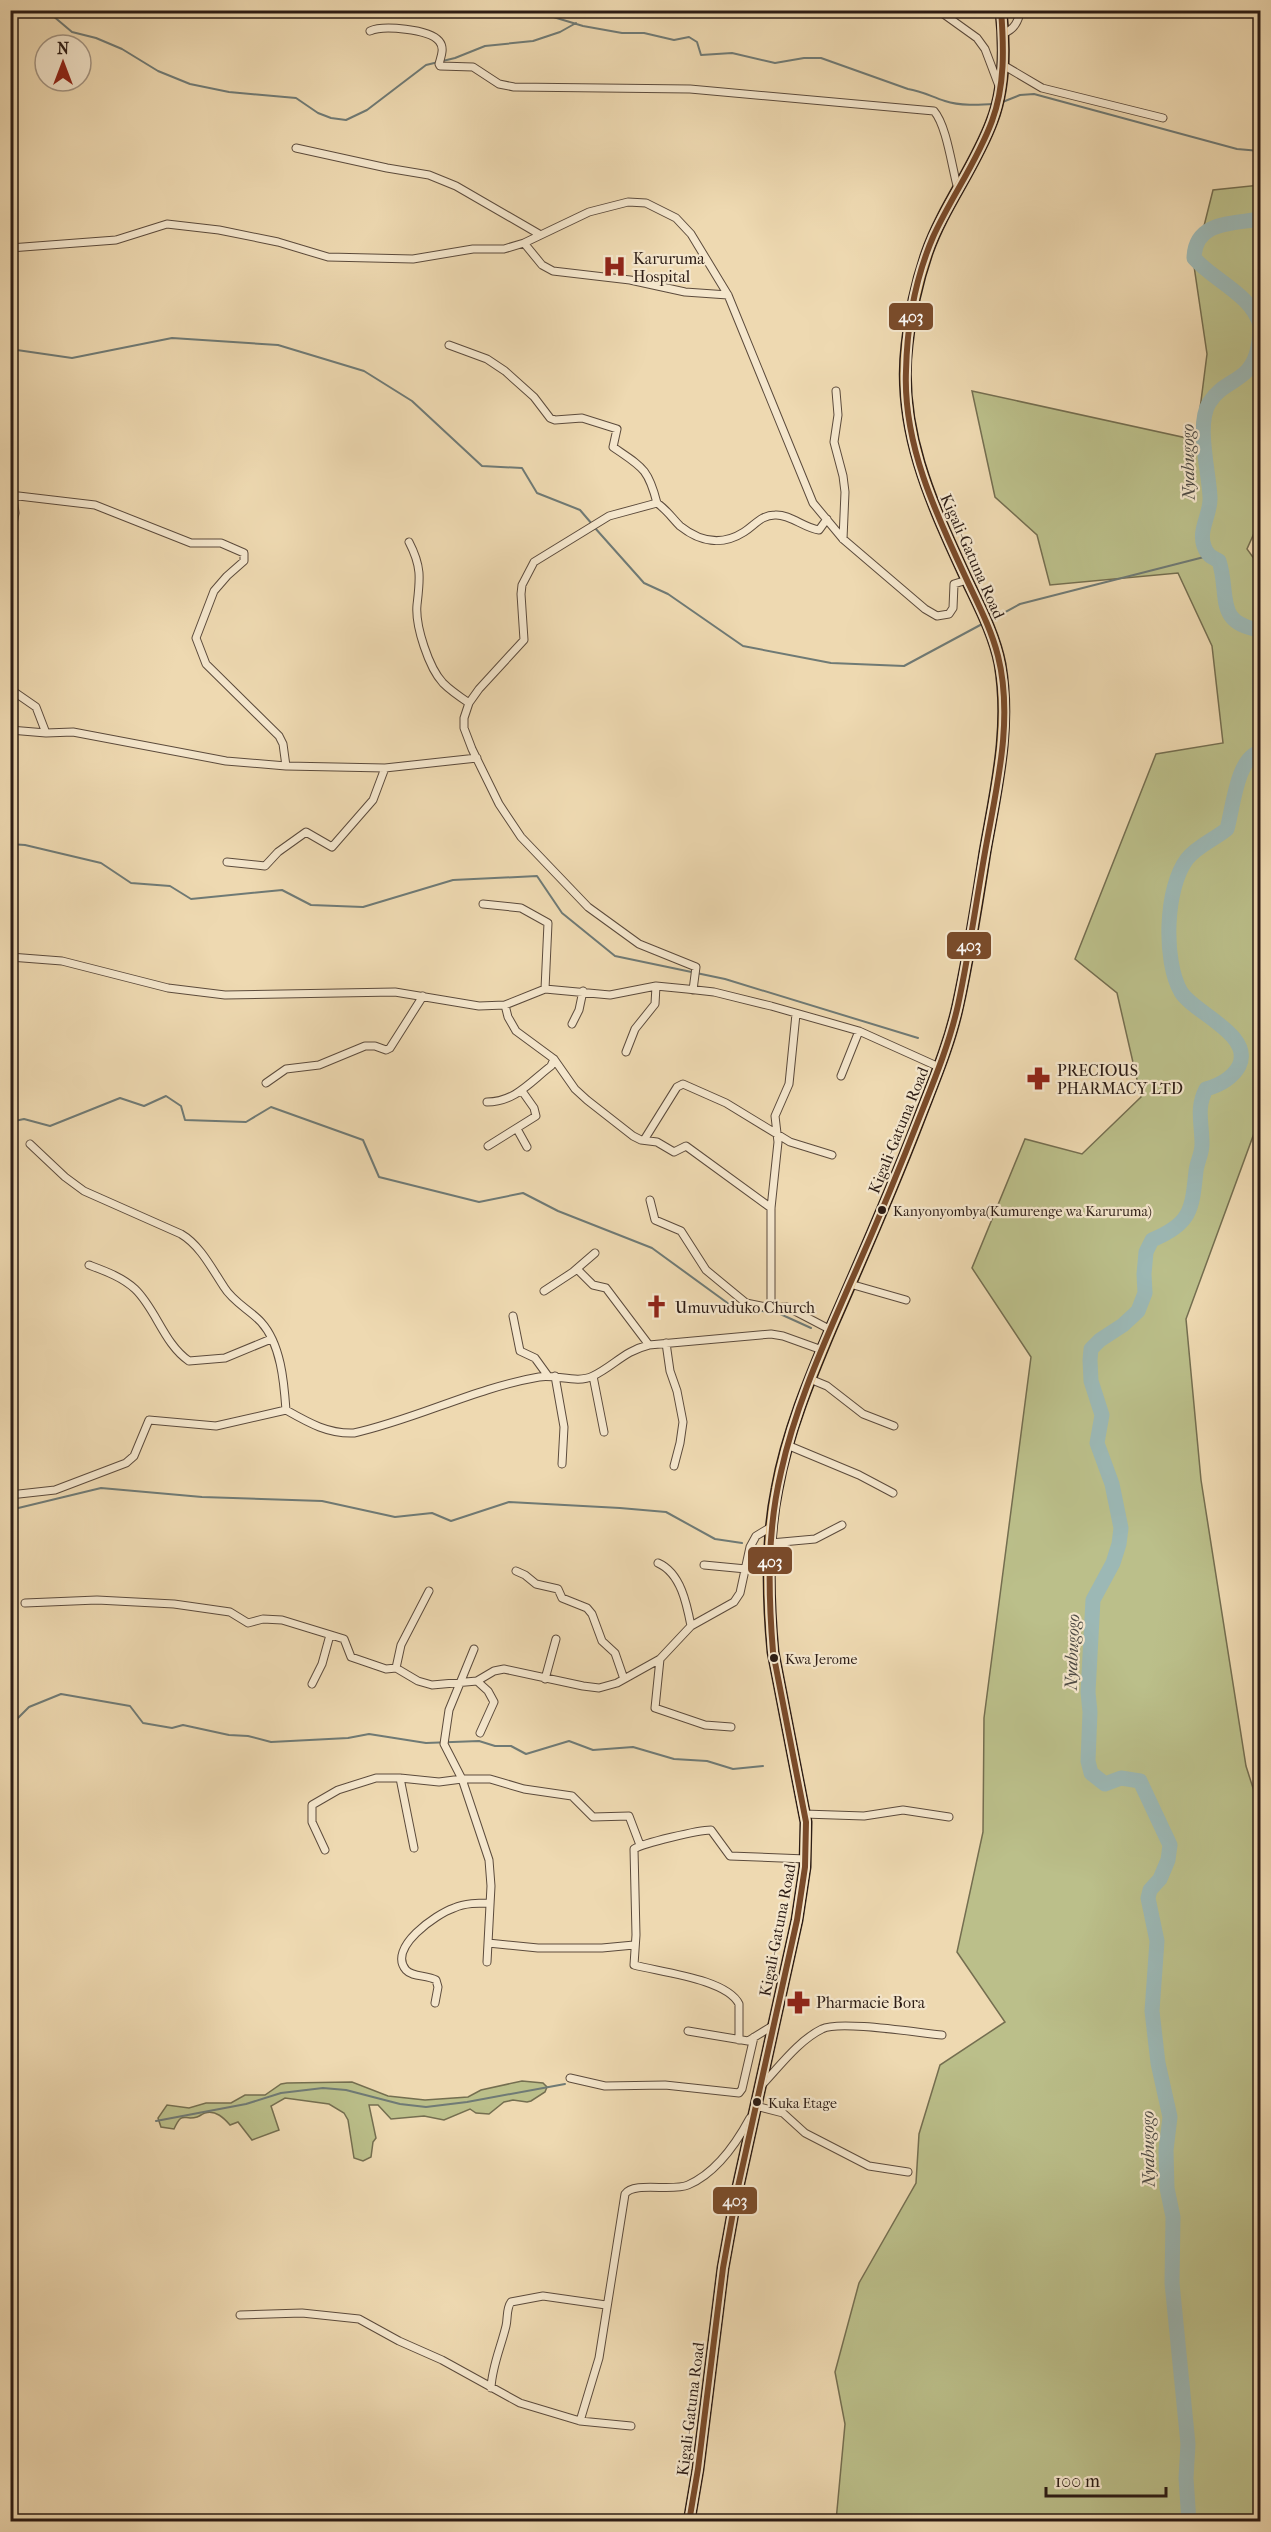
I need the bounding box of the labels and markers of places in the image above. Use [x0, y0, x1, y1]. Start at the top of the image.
place label: Karuruma Hospital [633, 249, 705, 286]
hospital icon: Karuruma Hospital [602, 254, 628, 280]
place label: PRECIOUS PHARMACY LTD [1057, 1061, 1183, 1098]
pharmacy icon: PRECIOUS PHARMACY LTD [1026, 1066, 1052, 1092]
place label: Kanyonyombya(Kumurenge wa Karuruma) [893, 1203, 1152, 1220]
marker: Kanyonyombya(Kumurenge wa Karuruma) [876, 1204, 888, 1216]
church icon: Umuvuduko Church [644, 1294, 670, 1320]
place label: Umuvuduko Church [675, 1298, 815, 1317]
place label: Kwa Jerome [785, 1651, 857, 1668]
marker: Kwa Jerome [768, 1652, 780, 1664]
pharmacy icon: Pharmacie Bora [785, 1989, 811, 2015]
place label: Pharmacie Bora [816, 1993, 926, 2012]
place label: Kuka Etage [768, 2095, 837, 2112]
marker: Kuka Etage [751, 2096, 763, 2108]

